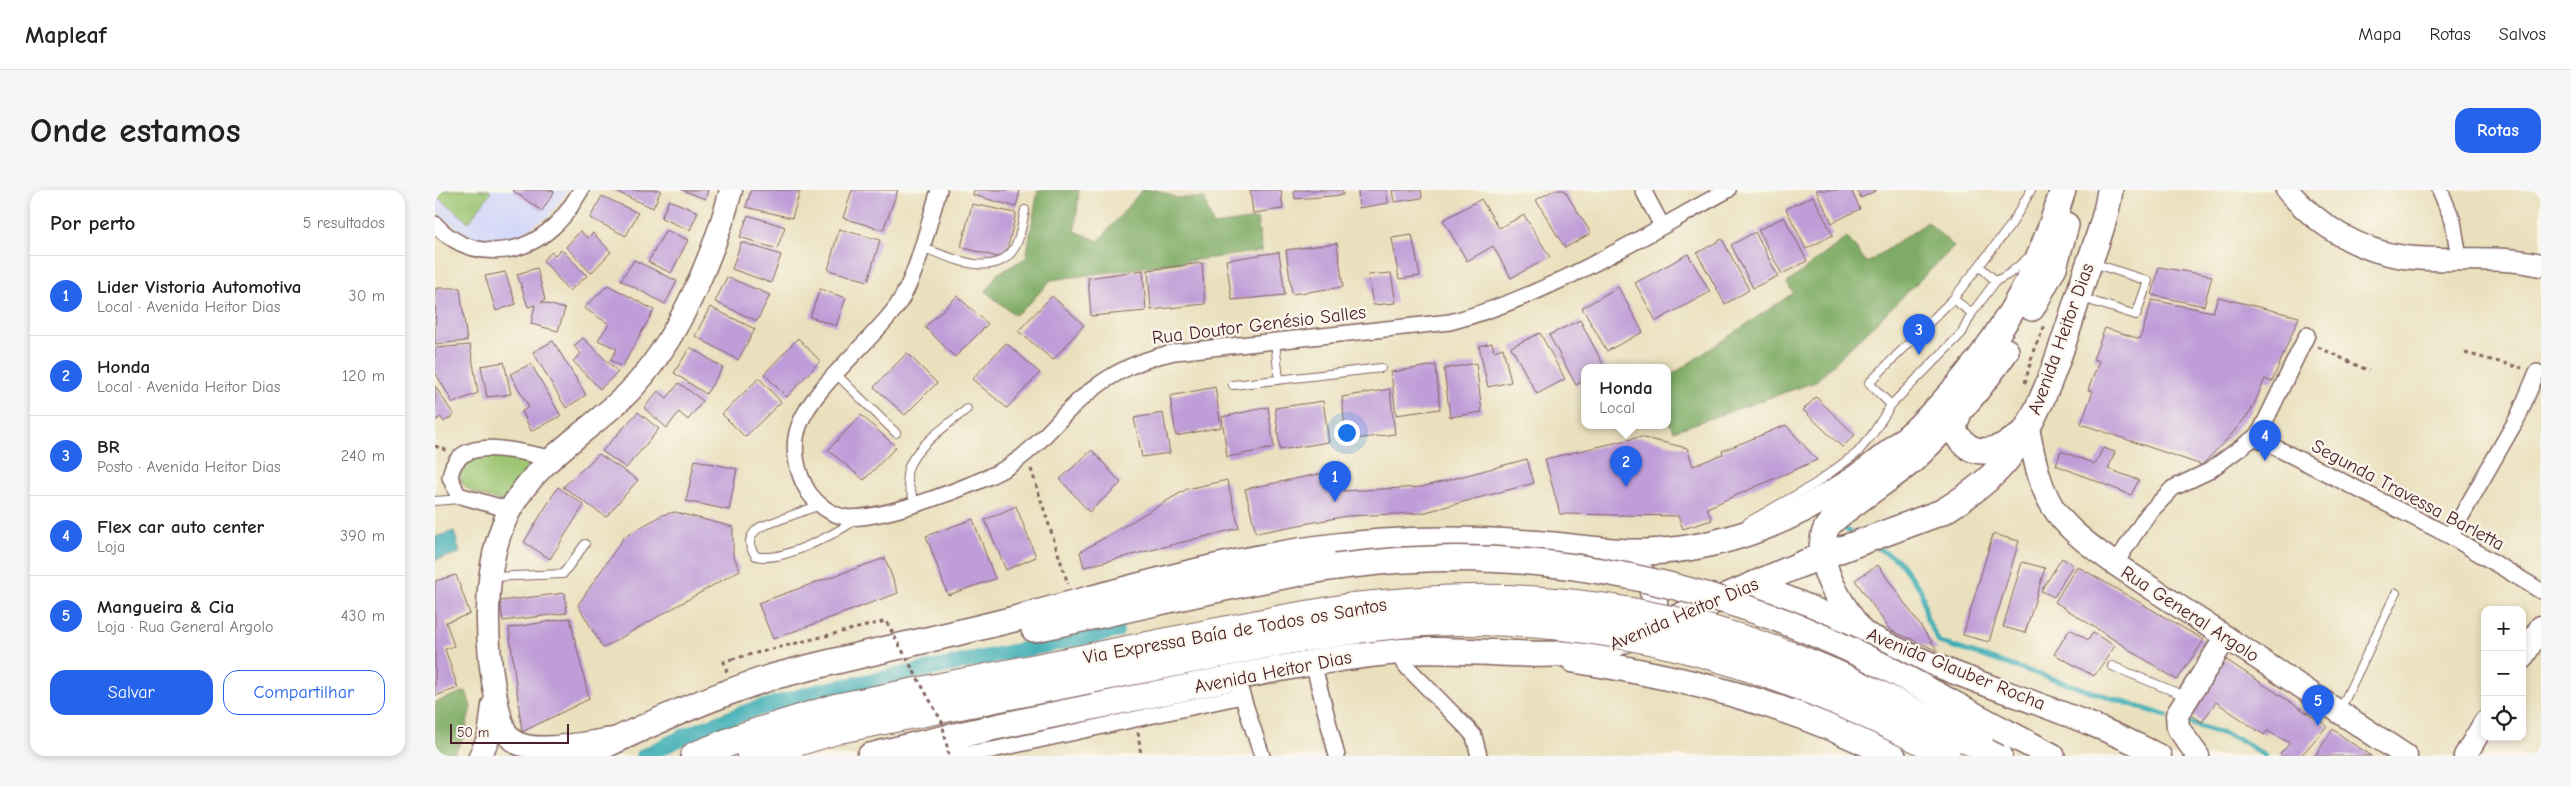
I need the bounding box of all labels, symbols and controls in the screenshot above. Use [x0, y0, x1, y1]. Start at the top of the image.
text: Mapleaf [25, 21, 106, 49]
text: Mapa [2358, 24, 2402, 45]
text: Rotas [2430, 24, 2471, 45]
text: Salvos [2499, 24, 2546, 45]
button: Rotas [2455, 108, 2541, 153]
text: Onde estamos [30, 110, 241, 151]
text: Por perto [50, 211, 135, 235]
text: 5 resultados [303, 214, 385, 232]
street label: Avenida Heitor Dias [2023, 260, 2099, 418]
text: Lider Vistoria Automotiva [97, 276, 301, 298]
text: 1 [63, 287, 69, 305]
text: 30 m [349, 287, 385, 305]
text: Local · Avenida Heitor Dias [97, 298, 281, 316]
street label: Rua Doutor Genésio Salles [1151, 301, 1367, 349]
pin: 3 [1903, 314, 1935, 355]
text: Honda [97, 356, 150, 378]
popup [1581, 364, 1671, 429]
text: 2 [62, 367, 70, 385]
text: 120 m [342, 367, 385, 385]
text: Honda [1599, 377, 1653, 399]
text: Local · Avenida Heitor Dias [97, 378, 281, 396]
text: Local [1599, 399, 1635, 417]
your location [1334, 420, 1360, 446]
pin: 4 [2249, 420, 2281, 461]
street label: Segunda Travessa Barletta [2308, 435, 2508, 555]
text: BR [97, 436, 120, 458]
pin: 2 [1610, 446, 1642, 487]
text: 3 [62, 447, 70, 465]
text: 240 m [341, 447, 385, 465]
text: Posto · Avenida Heitor Dias [97, 458, 281, 476]
pin: 1 [1319, 461, 1351, 502]
text: Flex car auto center [97, 516, 264, 538]
text: 4 [62, 527, 70, 545]
text: 390 m [340, 527, 385, 545]
text: Loja [97, 538, 125, 556]
street label: Rua General Argolo [2117, 561, 2263, 667]
street label: Avenida Heitor Dias [1606, 573, 1762, 655]
street label: Via Expressa Baía de Todos os Santos [1081, 593, 1389, 669]
text: Mangueira & Cia [97, 596, 234, 618]
map controls [2481, 606, 2526, 741]
button: + [2481, 606, 2526, 651]
text: 5 [62, 607, 70, 625]
text: 430 m [341, 607, 385, 625]
text: Loja · Rua General Argolo [97, 618, 274, 636]
street label: Avenida Glauber Rocha [1864, 623, 2048, 715]
street label: Avenida Heitor Dias [1193, 646, 1353, 698]
button: − [2481, 651, 2526, 696]
button: Salvar [50, 670, 213, 715]
button: Compartilhar [223, 670, 385, 715]
pin: 5 [2302, 685, 2334, 726]
button: locate [2481, 696, 2526, 741]
scale bar [450, 721, 569, 744]
text: 50 m [457, 724, 489, 741]

